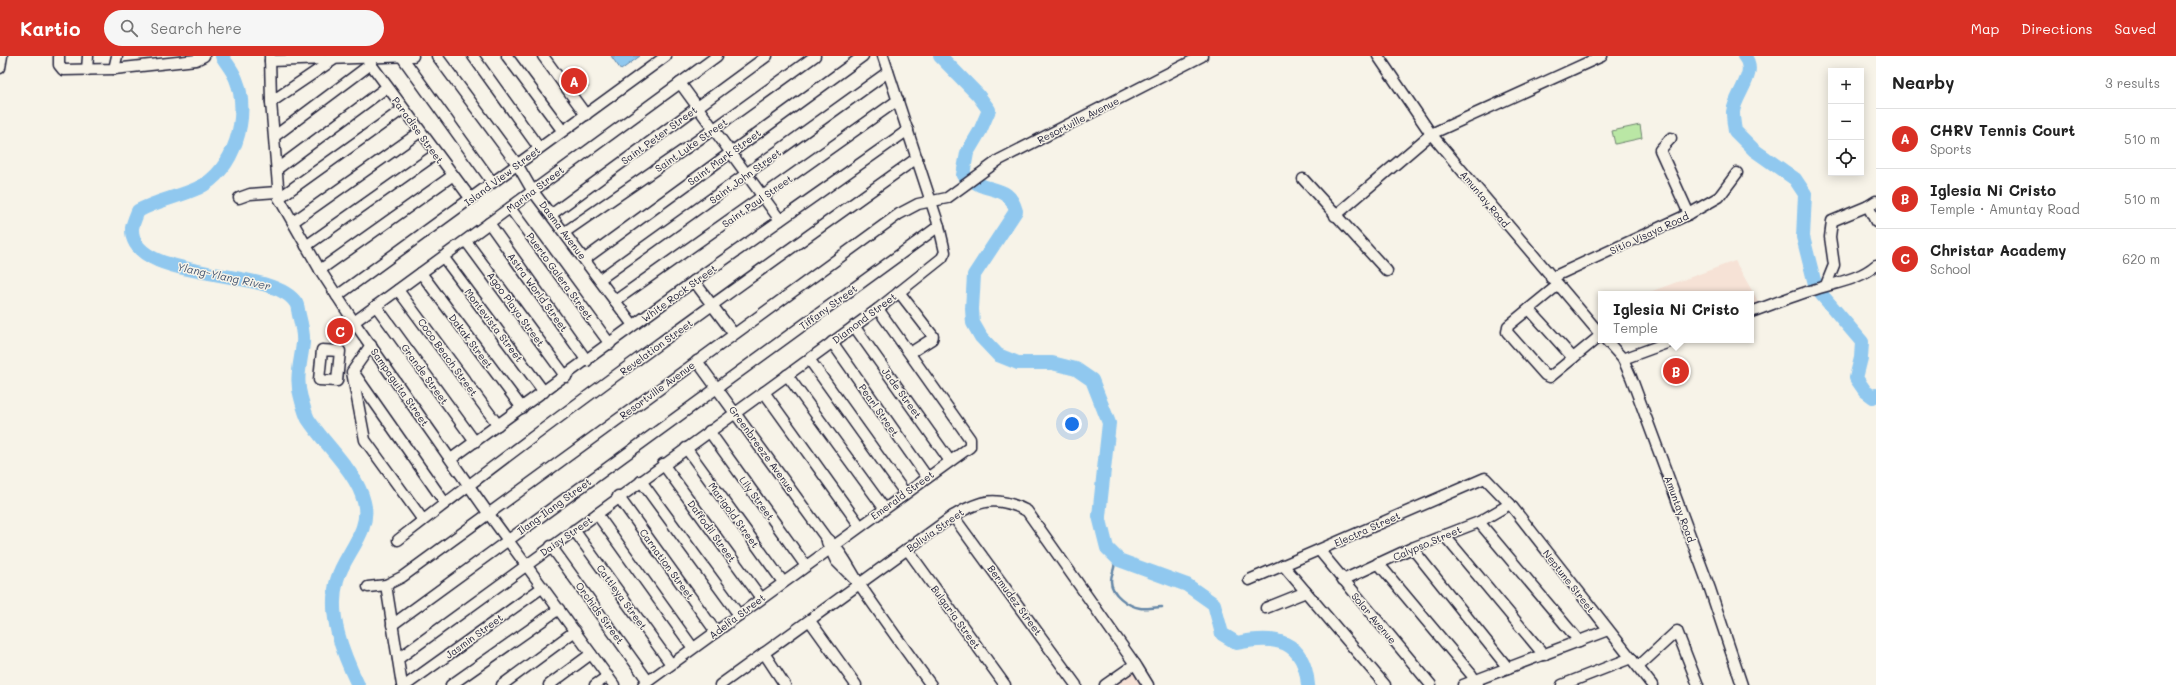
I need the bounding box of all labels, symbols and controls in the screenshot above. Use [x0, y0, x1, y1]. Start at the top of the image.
search box [104, 10, 384, 46]
text: Kartio [20, 16, 80, 41]
icon: search [118, 17, 140, 39]
text: Search here [150, 18, 242, 38]
text: Map [1971, 19, 1999, 38]
text: Directions [2021, 19, 2092, 38]
text: Saved [2114, 19, 2156, 38]
pin: A [561, 66, 587, 96]
map controls [1828, 68, 1864, 176]
button: + [1828, 68, 1864, 104]
text: Nearby [1892, 71, 1954, 93]
text: 3 results [2105, 74, 2160, 91]
street label: Resortville Avenue [1035, 93, 1121, 147]
street label: Paradise Street [389, 94, 447, 166]
street label: Saint Peter Street [618, 103, 700, 167]
button: − [1828, 104, 1864, 140]
street label: Saint Luke Street [652, 115, 730, 175]
text: CHRV Tennis Court [1930, 120, 2075, 140]
street label: Saint Mark Street [684, 126, 764, 188]
text: A [1900, 130, 1910, 147]
text: 510 m [2124, 130, 2160, 147]
button: locate [1828, 140, 1864, 176]
text: Sports [1930, 140, 1972, 157]
street label: Island View Street [461, 143, 543, 209]
street label: Saint John Street [706, 145, 784, 207]
street label: Marina Street [503, 163, 567, 215]
street label: Amuntay Road [1457, 168, 1513, 230]
street label: Saint Paul Street [719, 171, 795, 231]
text: Iglesia Ni Cristo [1930, 180, 2056, 200]
text: B [1901, 190, 1909, 207]
text: 510 m [2124, 190, 2160, 207]
street label: Dasma Avenue [536, 198, 590, 262]
text: Temple · Amuntay Road [1930, 200, 2080, 217]
street label: Sitio Visaya Road [1607, 209, 1691, 257]
street label: Puerto Galera Street [523, 229, 597, 323]
text: Christar Academy [1930, 240, 2067, 260]
street label: Astra World Street [505, 250, 571, 334]
text: C [1900, 250, 1910, 267]
text: 620 m [2122, 250, 2160, 267]
water label: Ylang-Ylang River [176, 259, 273, 293]
text: School [1930, 260, 1971, 277]
street label: White Rock Street [639, 261, 719, 325]
street label: Agoo Playa Street [484, 269, 548, 349]
street label: Tiffany Street [796, 281, 860, 333]
street label: Montevista Street [462, 285, 526, 365]
street label: Diamond Street [829, 289, 899, 347]
popup [1598, 291, 1754, 343]
text: Iglesia Ni Cristo [1613, 299, 1739, 319]
street label: Dakak Street [446, 311, 496, 371]
street label: Coco Beach Street [415, 315, 481, 399]
pin: C [327, 316, 353, 346]
street label: Revelation Street [617, 316, 695, 378]
text: Temple [1613, 319, 1658, 336]
street label: Grande Street [398, 341, 452, 407]
street label: Sampaguita Street [368, 345, 432, 429]
pin: B [1663, 356, 1689, 386]
street label: Resortville Avenue [616, 358, 698, 422]
street label: Jade Street [879, 365, 925, 421]
street label: Pearl Street [856, 381, 902, 439]
street label: Greenbreeze Avenue [726, 403, 798, 495]
your location [1062, 414, 1082, 434]
street label: Emerald Street [868, 467, 936, 523]
street label: Lily Street [736, 473, 778, 523]
street label: Ilang-Ilang Street [514, 474, 594, 538]
street label: Amuntay Road [1661, 474, 1699, 544]
street label: Marigold Street [705, 479, 763, 551]
street label: Daffodil Street [685, 497, 739, 565]
street label: Bolivia Street [903, 505, 967, 555]
street label: Electra Street [1332, 508, 1402, 550]
street label: Daisy Street [537, 513, 595, 559]
street label: Calypso Street [1391, 522, 1463, 564]
street label: Carnation Street [637, 526, 697, 602]
street label: Neptune Street [1540, 547, 1598, 615]
street label: Cattleya Street [594, 562, 650, 632]
street label: Bermudez Street [985, 562, 1045, 638]
street label: Orchids Street [573, 579, 627, 647]
street label: Bulgaria Street [928, 582, 984, 652]
street label: Solar Avenue [1348, 589, 1400, 647]
street label: Adelfa Street [706, 590, 768, 642]
street label: Jasmin Street [442, 610, 506, 662]

